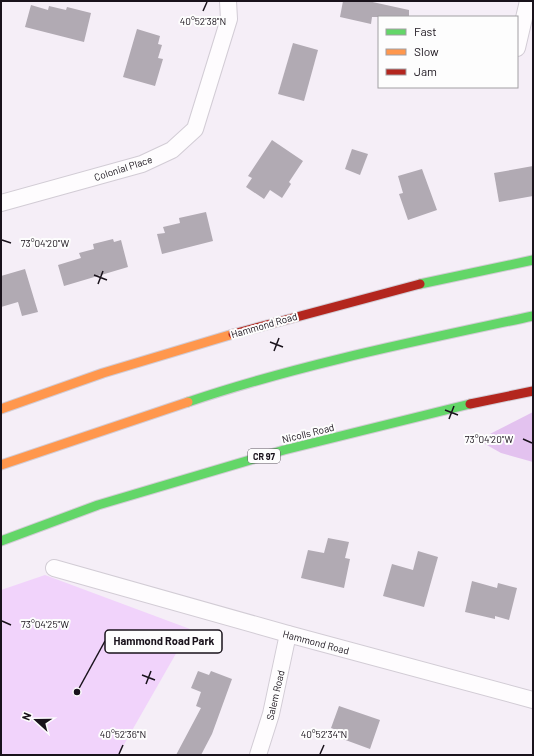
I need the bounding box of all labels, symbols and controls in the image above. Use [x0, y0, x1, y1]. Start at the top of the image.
text: 40°52'38"N [180, 15, 226, 27]
legend [378, 16, 518, 88]
text: Fast [414, 24, 437, 38]
text: Slow [414, 44, 439, 58]
text: Jam [414, 64, 437, 78]
street label: Colonial Place [92, 153, 154, 183]
text: 73°04'20"W [21, 237, 69, 249]
street label: Hammond Road [229, 310, 299, 340]
street label: Nicolls Road [281, 421, 335, 445]
text: 73°04'20"W [465, 433, 513, 445]
road number: CR 97 [248, 449, 280, 463]
text: 73°04'25"W [21, 618, 69, 630]
street label: Hammond Road [281, 627, 351, 657]
callout: Hammond Road Park [105, 630, 222, 653]
text: Hammond Road Park [113, 634, 215, 647]
street label: Salem Road [263, 669, 287, 721]
north arrow [16, 700, 56, 740]
text: N [19, 710, 34, 722]
text: 40°52'36"N [100, 728, 146, 740]
text: 40°52'34"N [301, 728, 347, 740]

